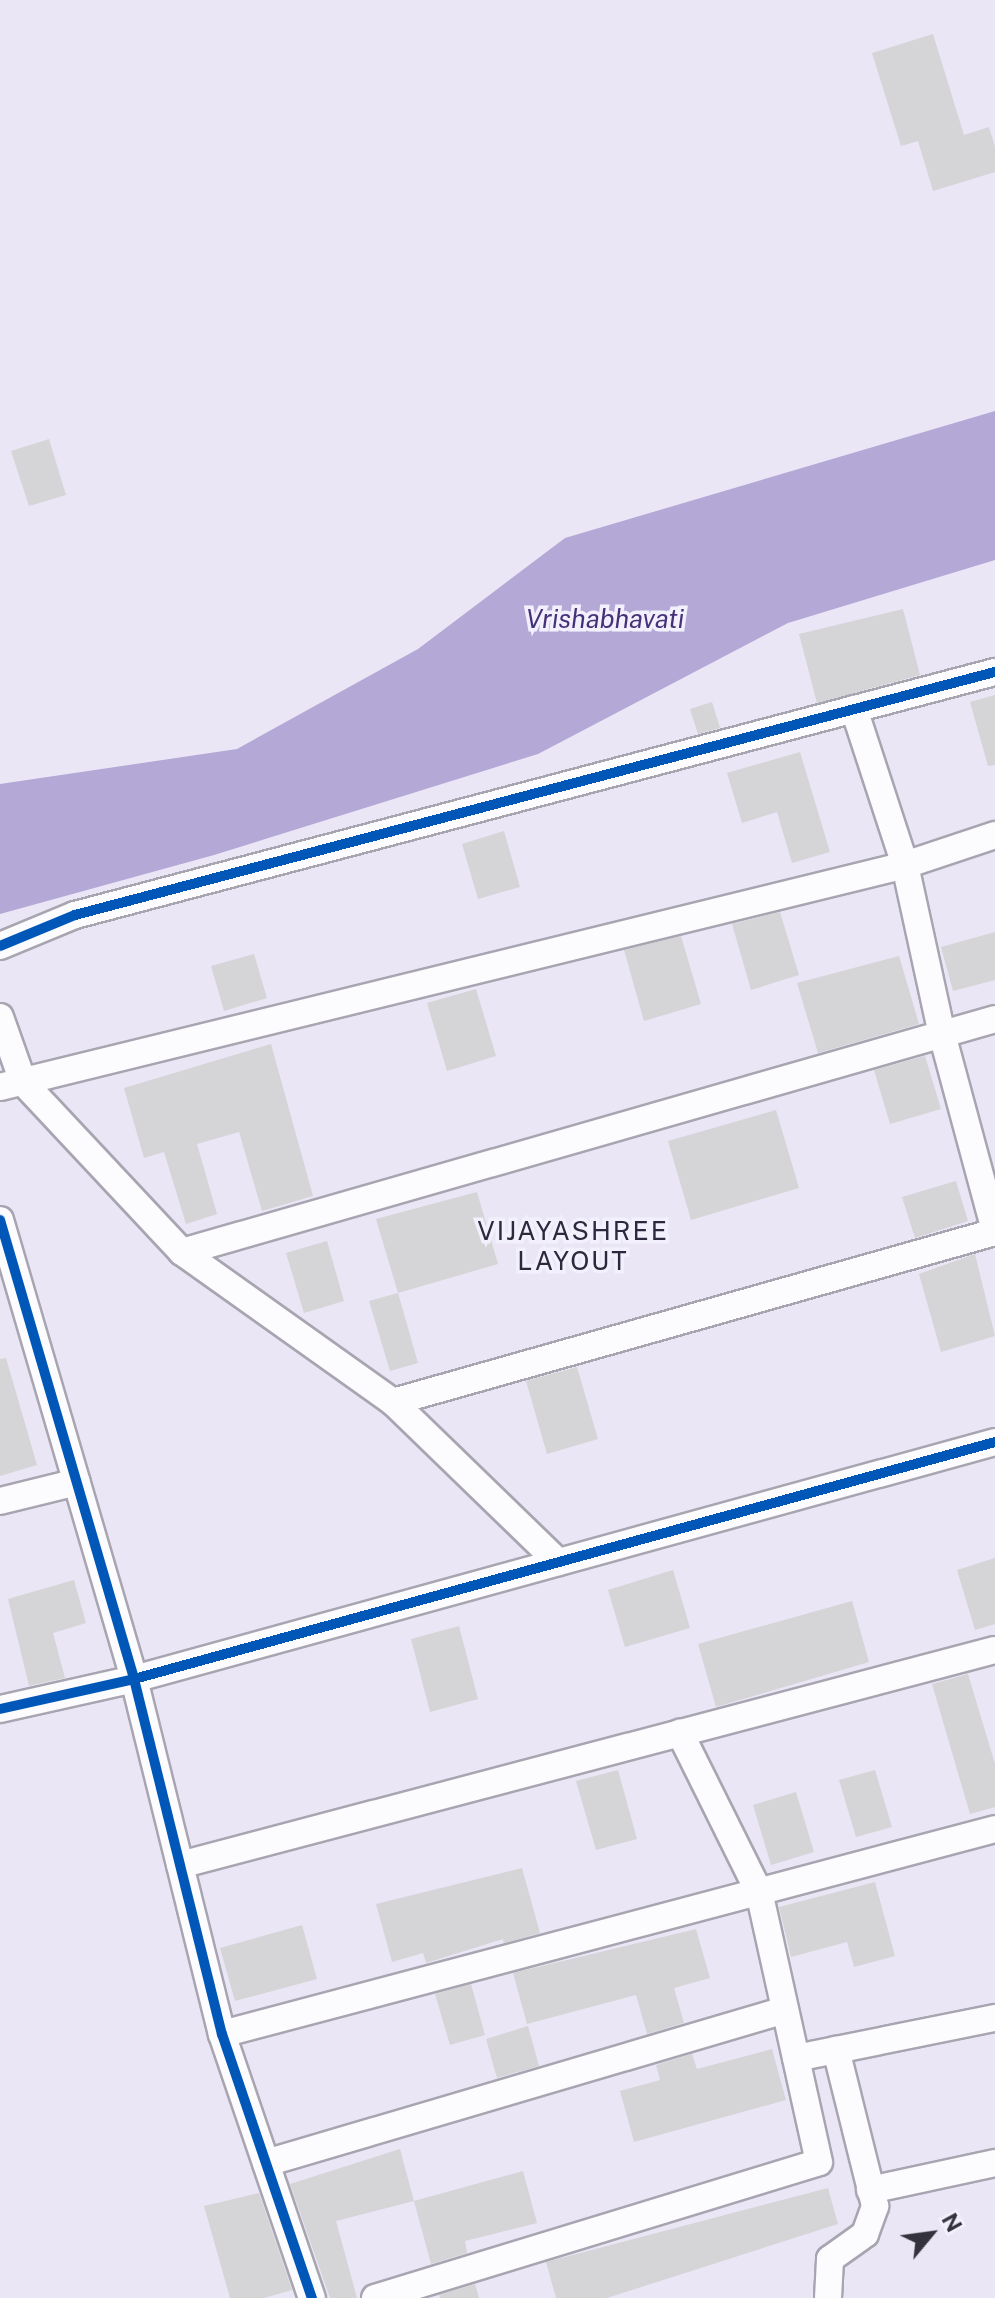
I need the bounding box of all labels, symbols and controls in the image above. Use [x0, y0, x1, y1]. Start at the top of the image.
water label: Vrishabhavati [526, 603, 684, 635]
district label: VIJAYASHREE LAYOUT [477, 1215, 669, 1276]
north arrow [891, 2194, 971, 2274]
text: N [936, 2209, 968, 2236]

